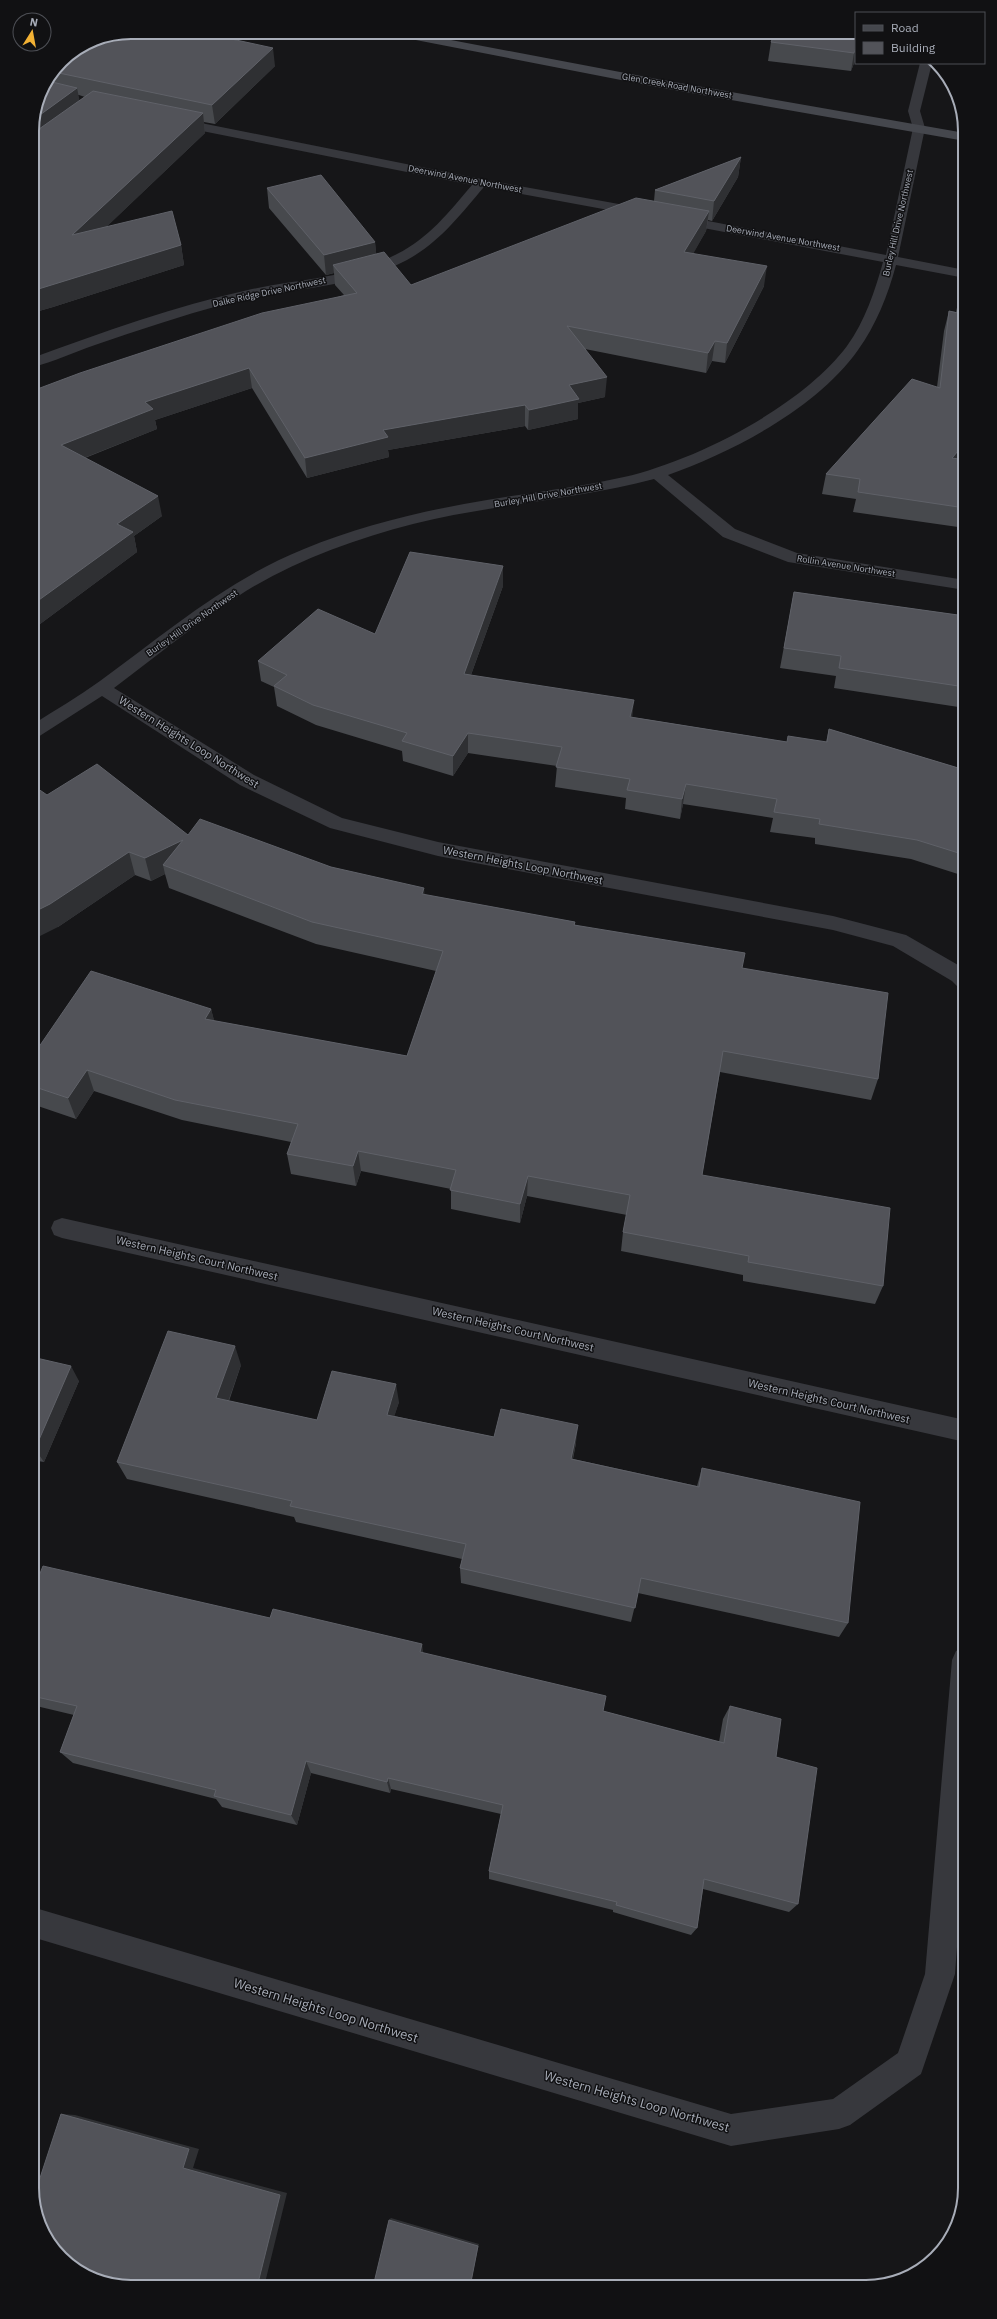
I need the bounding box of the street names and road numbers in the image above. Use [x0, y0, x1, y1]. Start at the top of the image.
street label: Glen Creek Road Northwest [621, 70, 733, 101]
street label: Deerwind Avenue Northwest [407, 162, 523, 195]
street label: Burley Hill Drive Northwest [880, 168, 915, 277]
street label: Deerwind Avenue Northwest [725, 222, 841, 253]
street label: Dalke Ridge Drive Northwest [211, 274, 326, 309]
street label: Burley Hill Drive Northwest [493, 480, 603, 509]
street label: Rollin Avenue Northwest [796, 552, 896, 579]
street label: Burley Hill Drive Northwest [144, 587, 240, 658]
street label: Western Heights Loop Northwest [116, 693, 262, 791]
street label: Western Heights Loop Northwest [442, 843, 604, 887]
street label: Western Heights Court Northwest [115, 1233, 279, 1283]
street label: Western Heights Court Northwest [431, 1304, 595, 1354]
street label: Western Heights Court Northwest [747, 1376, 911, 1426]
street label: Western Heights Loop Northwest [232, 1974, 420, 2047]
street label: Western Heights Loop Northwest [542, 2067, 731, 2136]

